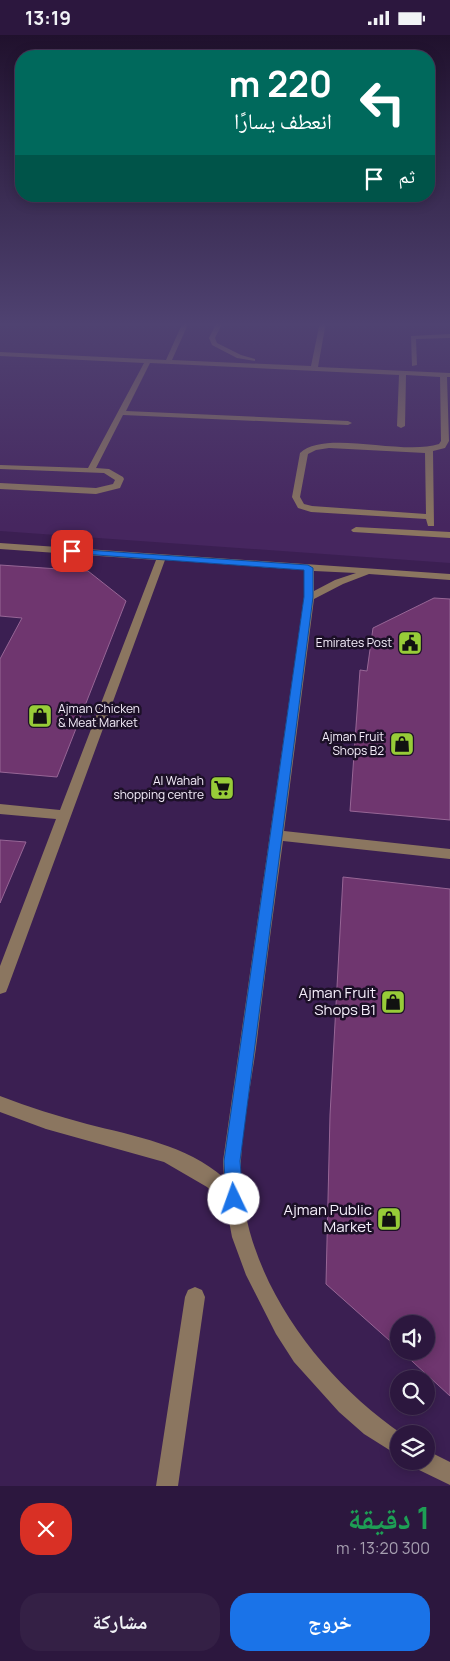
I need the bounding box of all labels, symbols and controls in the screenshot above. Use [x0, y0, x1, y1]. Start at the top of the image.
text: 13:19 [25, 5, 71, 31]
text: 220 m [229, 60, 332, 108]
icon: left [350, 70, 415, 135]
text: انعطف يسارًا [234, 106, 332, 136]
text: ثم [398, 163, 415, 189]
icon: arrive [360, 165, 388, 193]
pin [51, 530, 93, 572]
icon: arrive [58, 537, 86, 565]
public building icon: Emirates Post [397, 630, 423, 656]
place label: Emirates Post [316, 634, 392, 651]
place label: Ajman Chicken & Meat Market [58, 700, 140, 731]
shop icon: Ajman Chicken & Meat Market [27, 703, 53, 729]
place label: Ajman Fruit Shops B2 [322, 728, 384, 759]
shop icon: Ajman Fruit Shops B2 [389, 731, 415, 757]
place label: Al Wahah shopping centre [113, 772, 204, 803]
supermarket icon: Al Wahah shopping centre [209, 775, 235, 801]
place label: Ajman Fruit Shops B1 [298, 982, 376, 1020]
shop icon: Ajman Fruit Shops B1 [380, 989, 406, 1015]
position arrow [207, 1172, 259, 1224]
place label: Ajman Public Market [284, 1199, 372, 1237]
shop icon: Ajman Public Market [376, 1206, 402, 1232]
map controls [390, 1315, 435, 1470]
button: sound [390, 1315, 435, 1360]
button: search [390, 1370, 435, 1415]
button: layers [390, 1425, 435, 1470]
text: 1 دقيقة [348, 1497, 430, 1538]
button: close [20, 1503, 72, 1555]
text: 300 m · 13:20 [336, 1537, 430, 1559]
button: مشاركة [20, 1593, 220, 1651]
button: خروج [230, 1593, 430, 1651]

